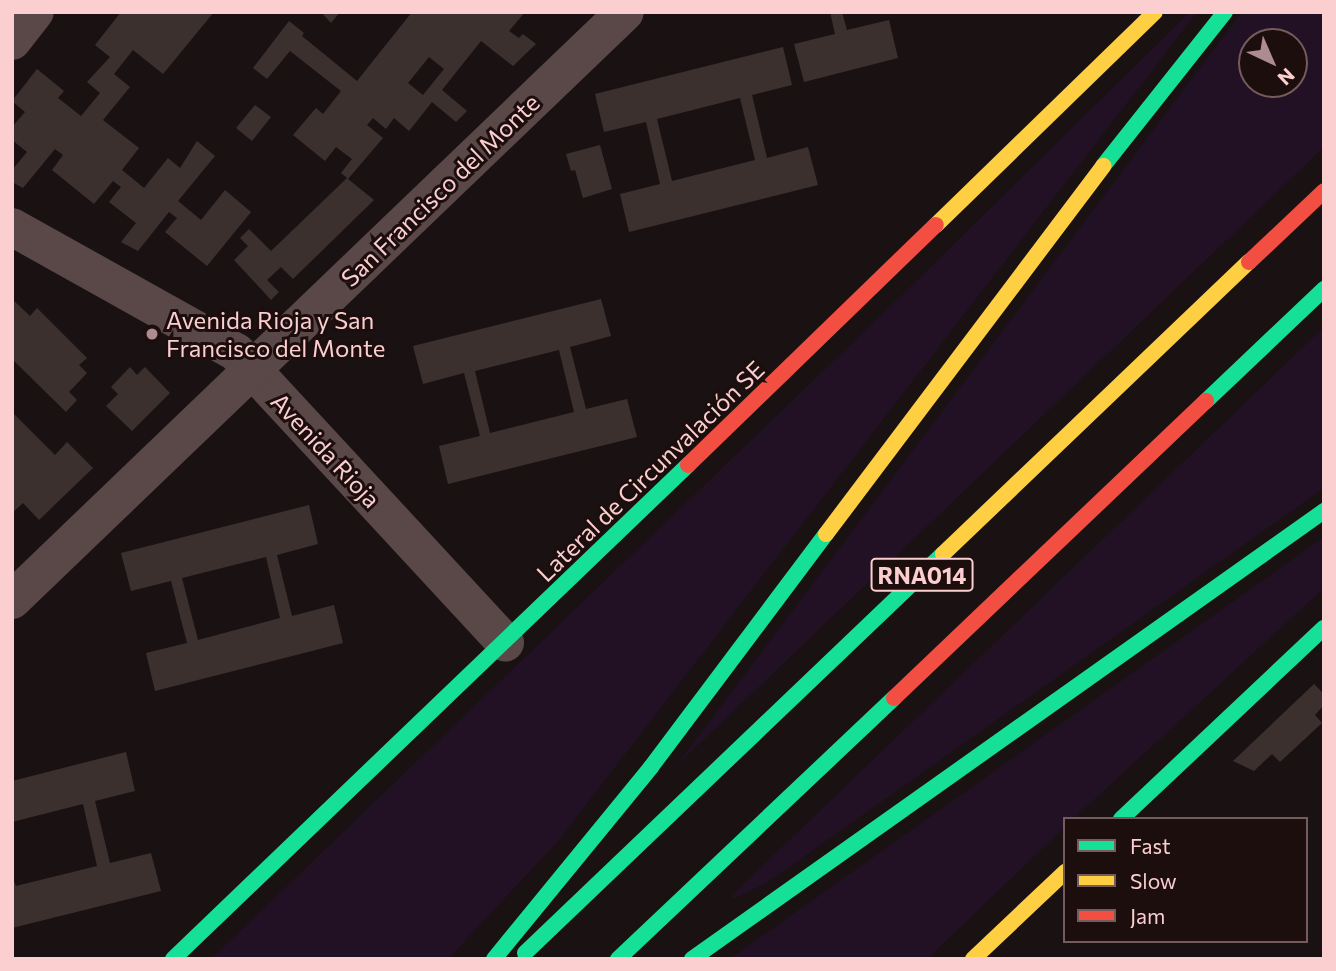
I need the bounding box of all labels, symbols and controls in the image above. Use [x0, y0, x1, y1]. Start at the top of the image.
north arrow [1238, 28, 1308, 98]
text: N [1273, 64, 1300, 90]
street label: San Francisco del Monte [335, 88, 545, 292]
place label: Avenida Rioja y San Francisco del Monte [166, 306, 385, 362]
marker: Avenida Rioja y San Francisco del Monte [144, 326, 160, 342]
street label: Lateral de Circunvalación SE [530, 355, 770, 587]
street label: Avenida Rioja [266, 387, 386, 513]
road number: RNA014 [870, 555, 974, 594]
legend [1063, 817, 1308, 943]
text: Fast [1130, 833, 1171, 858]
text: Slow [1130, 868, 1177, 893]
text: Jam [1130, 903, 1165, 928]

